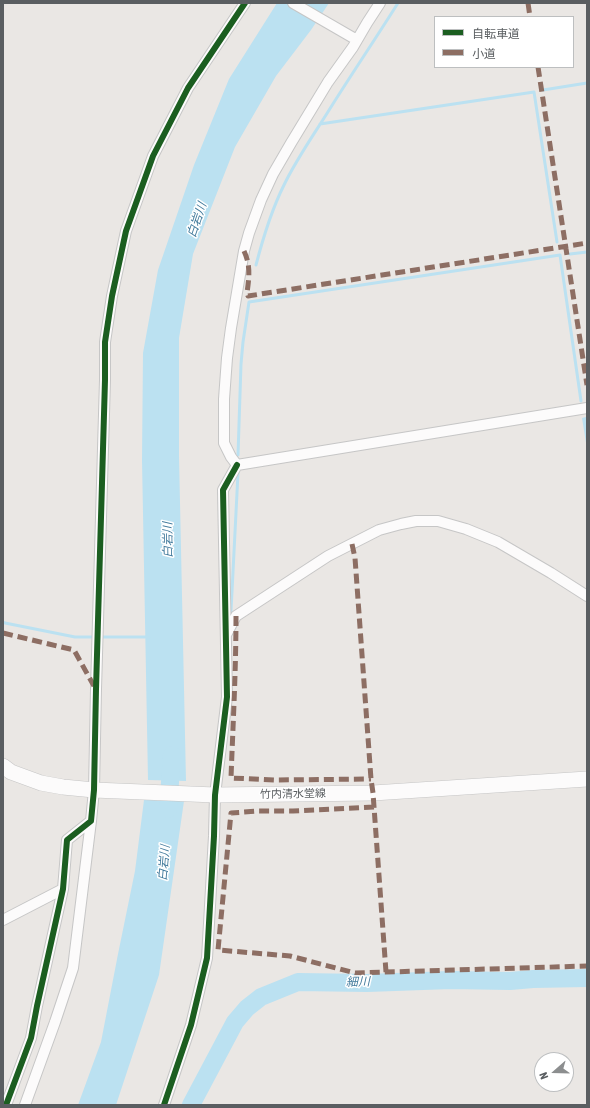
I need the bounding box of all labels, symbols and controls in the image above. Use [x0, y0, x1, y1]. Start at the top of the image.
legend [434, 16, 574, 68]
text: 自転車道 [472, 27, 520, 41]
text: 小道 [472, 47, 496, 61]
water label: 白岩川 [184, 201, 210, 239]
water label: 白岩川 [160, 522, 176, 558]
street label: 竹内清水堂線 [260, 787, 326, 801]
water label: 白岩川 [155, 844, 173, 882]
water label: 細川 [346, 975, 370, 989]
north arrow [534, 1052, 574, 1092]
text: N [537, 1071, 550, 1081]

